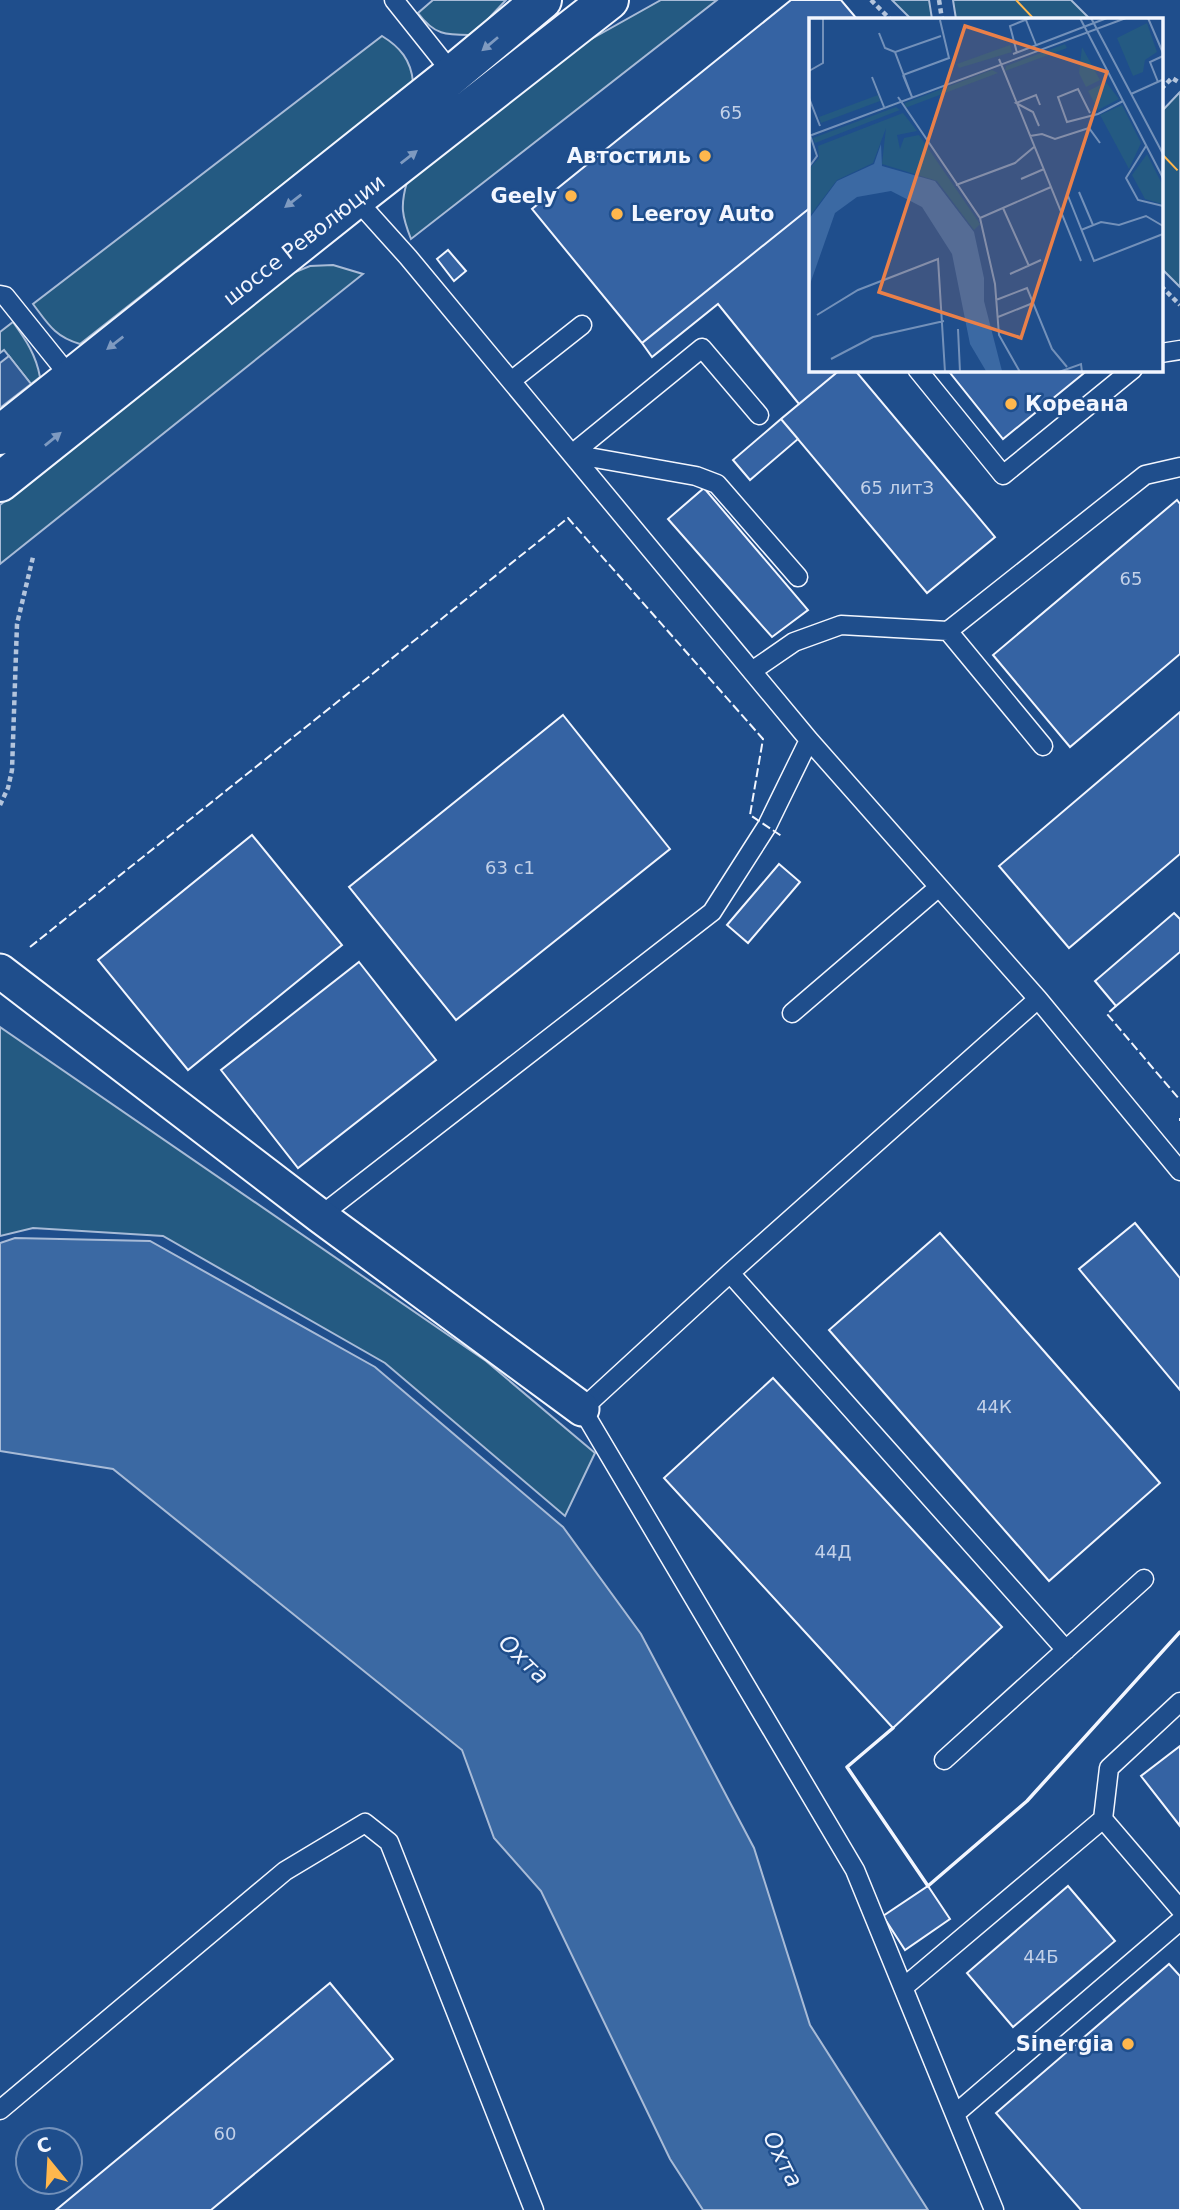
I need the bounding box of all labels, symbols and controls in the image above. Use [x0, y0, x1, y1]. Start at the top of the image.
inset map [809, 18, 1162, 371]
one-way arrow [481, 36, 498, 51]
house number: 65 [720, 102, 742, 123]
place label: Автостиль [567, 144, 691, 168]
marker: Автостиль [697, 148, 713, 164]
one-way arrow [400, 150, 418, 164]
street label: шоссе Революции [219, 170, 389, 310]
place label: Geely [490, 184, 557, 208]
marker: Geely [563, 188, 579, 204]
one-way arrow [285, 194, 303, 209]
place label: Leeroy Auto [631, 202, 774, 226]
marker: Leeroy Auto [609, 206, 625, 222]
one-way arrow [107, 335, 125, 350]
place label: Кореана [1025, 392, 1129, 416]
marker: Кореана [1003, 396, 1019, 412]
one-way arrow [44, 432, 62, 447]
house number: 65 литЗ [860, 477, 934, 498]
house number: 65 [1120, 568, 1142, 589]
house number: 63 с1 [485, 857, 535, 878]
house number: 44К [976, 1396, 1012, 1417]
house number: 44Д [815, 1541, 851, 1562]
water label: Охта [494, 1629, 554, 1689]
house number: 44Б [1023, 1946, 1059, 1967]
place label: Sinergia [1016, 2032, 1114, 2056]
marker: Sinergia [1120, 2036, 1136, 2052]
house number: 60 [214, 2123, 236, 2144]
north arrow [14, 2126, 84, 2196]
water label: Охта [758, 2127, 808, 2191]
text: С [34, 2132, 54, 2157]

